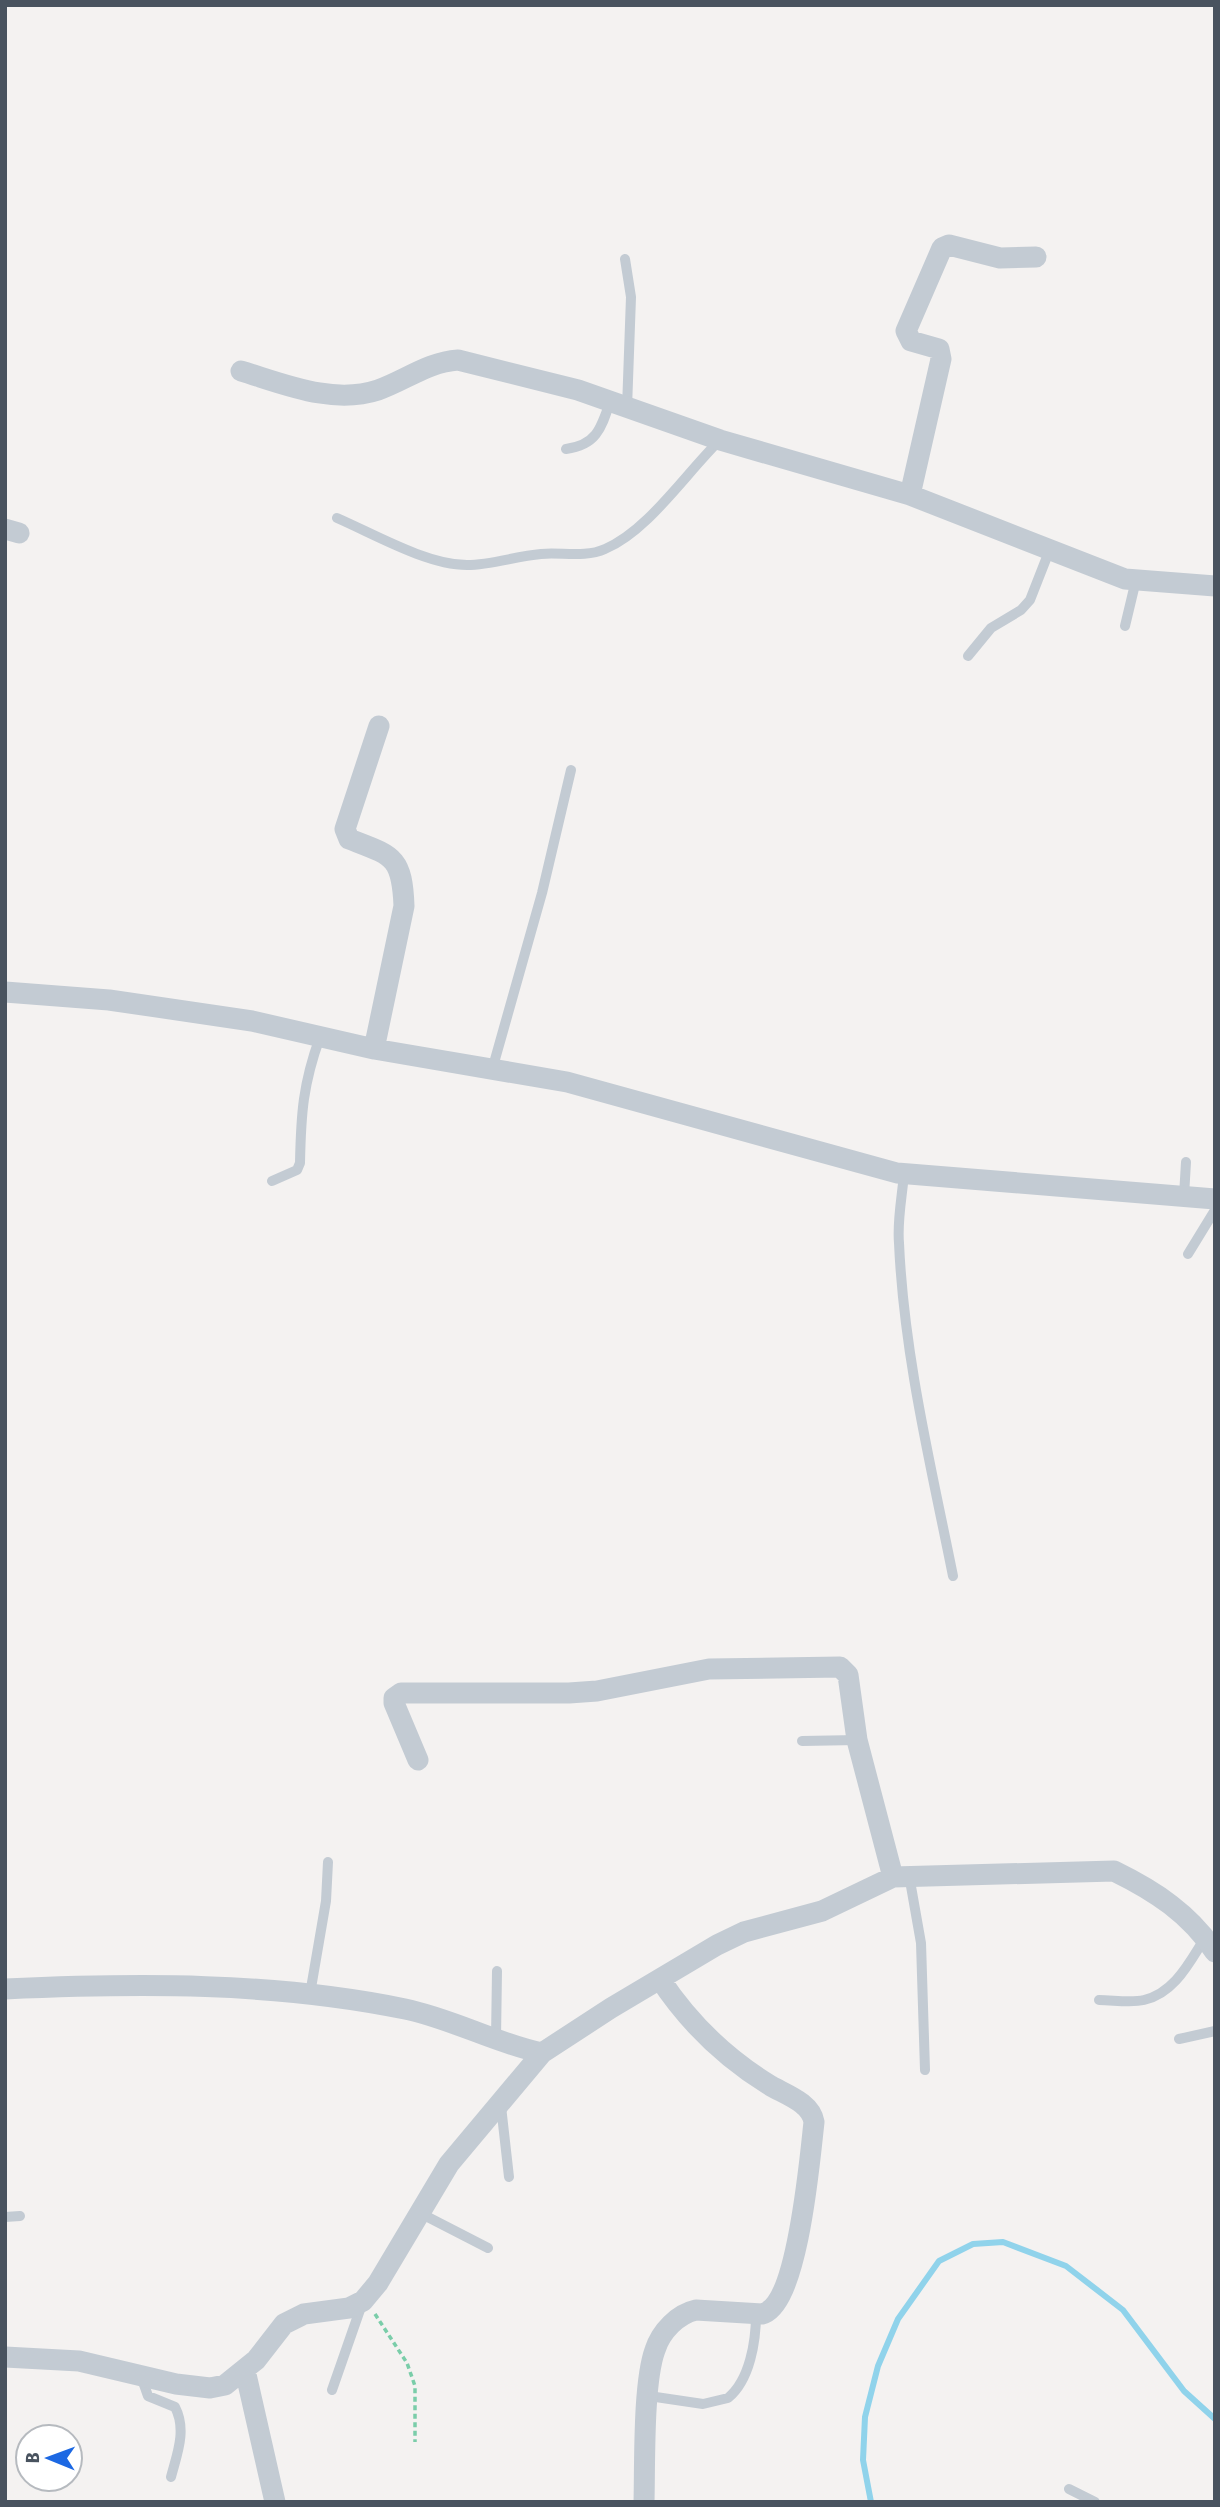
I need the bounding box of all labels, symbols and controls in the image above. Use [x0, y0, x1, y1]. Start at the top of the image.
north arrow [14, 2423, 84, 2493]
text: B [21, 2452, 44, 2463]

